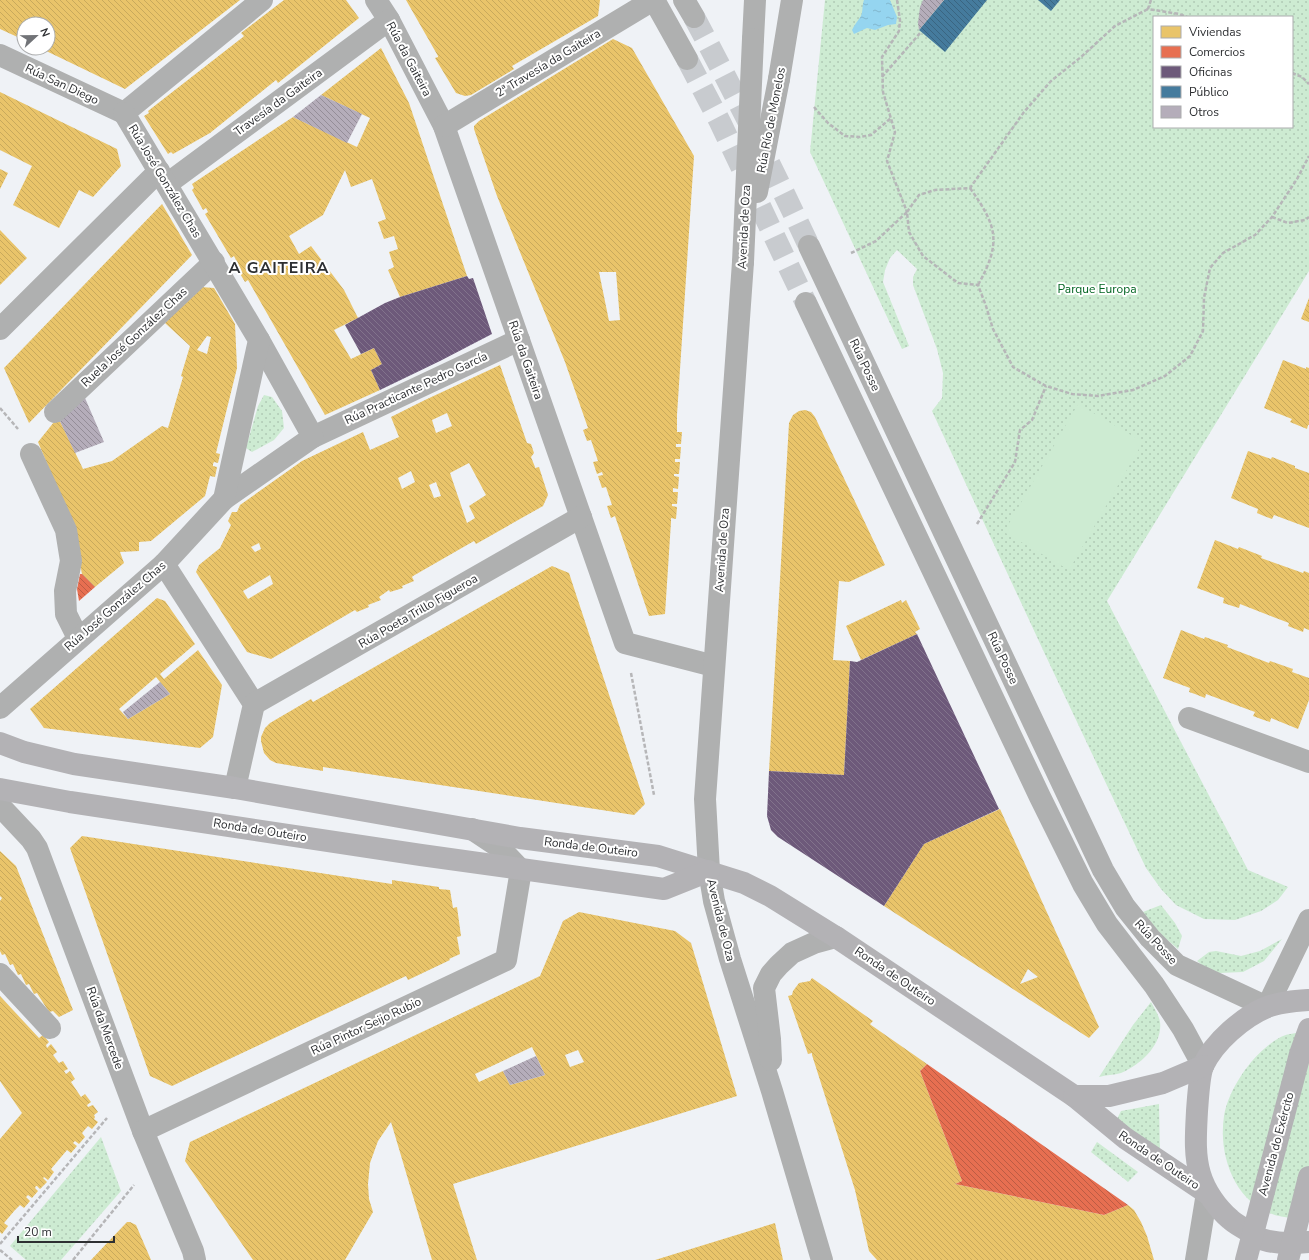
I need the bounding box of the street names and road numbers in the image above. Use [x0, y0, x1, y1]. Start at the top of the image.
street label: Rúa da Gaiteira [383, 19, 435, 99]
street label: 2ª Travesía da Gaiteira [493, 25, 603, 101]
street label: Rúa San Diego [23, 60, 102, 108]
street label: Travesía da Gaiteira [231, 65, 325, 139]
street label: Rúa Río de Monelos [753, 66, 789, 174]
street label: Rúa José González Chas [125, 121, 205, 241]
street label: Avenida de Oza [734, 184, 754, 270]
street label: Ruela José González Chas [78, 283, 191, 390]
street label: Rúa da Gaiteira [505, 318, 547, 402]
street label: Rúa Posse [846, 336, 884, 394]
street label: Rúa Practicante Pedro García [342, 348, 490, 428]
street label: Avenida de Oza [711, 507, 733, 593]
street label: Rúa José González Chas [61, 557, 169, 655]
street label: Rúa Poeta Trillo Figueroa [355, 570, 481, 652]
street label: Rúa Posse [984, 629, 1022, 687]
street label: Ronda de Outeiro [212, 815, 308, 845]
street label: Ronda de Outeiro [543, 833, 639, 861]
street label: Avenida de Oza [703, 877, 739, 963]
street label: Rúa Posse [1131, 916, 1181, 968]
street label: Ronda de Outeiro [851, 943, 939, 1009]
street label: Rúa da Mercede [83, 985, 127, 1071]
street label: Rúa Pintor Seijo Rubio [308, 993, 424, 1059]
street label: Avenida do Exército [1254, 1090, 1298, 1198]
street label: Ronda de Outeiro [1115, 1127, 1203, 1193]

